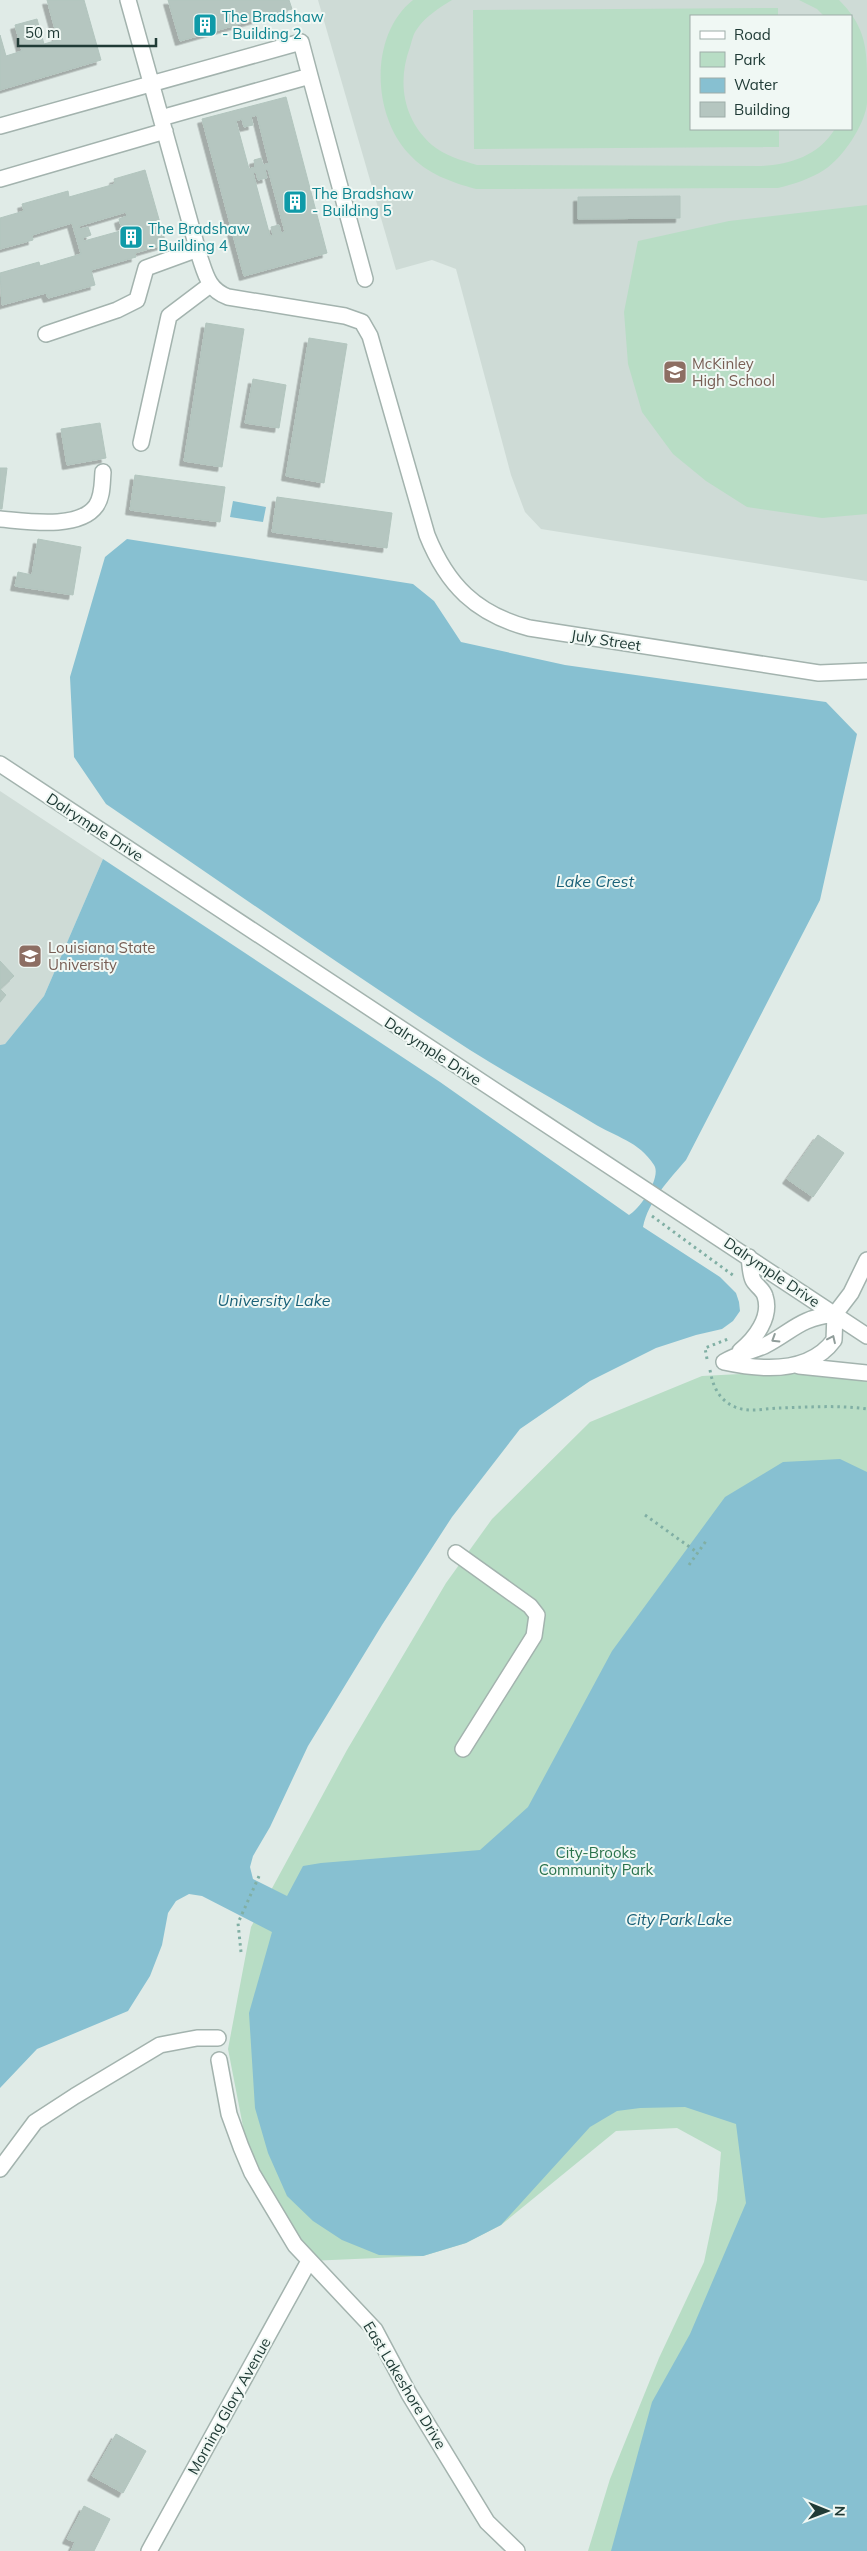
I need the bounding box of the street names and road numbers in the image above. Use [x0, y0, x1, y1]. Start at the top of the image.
street label: July Street [570, 625, 642, 655]
street label: Dalrymple Drive [43, 789, 147, 865]
street label: Dalrymple Drive [381, 1013, 485, 1089]
street label: Dalrymple Drive [720, 1233, 824, 1311]
street label: East Lakeshore Drive [359, 2318, 451, 2452]
street label: Morning Glory Avenue [183, 2334, 275, 2478]

